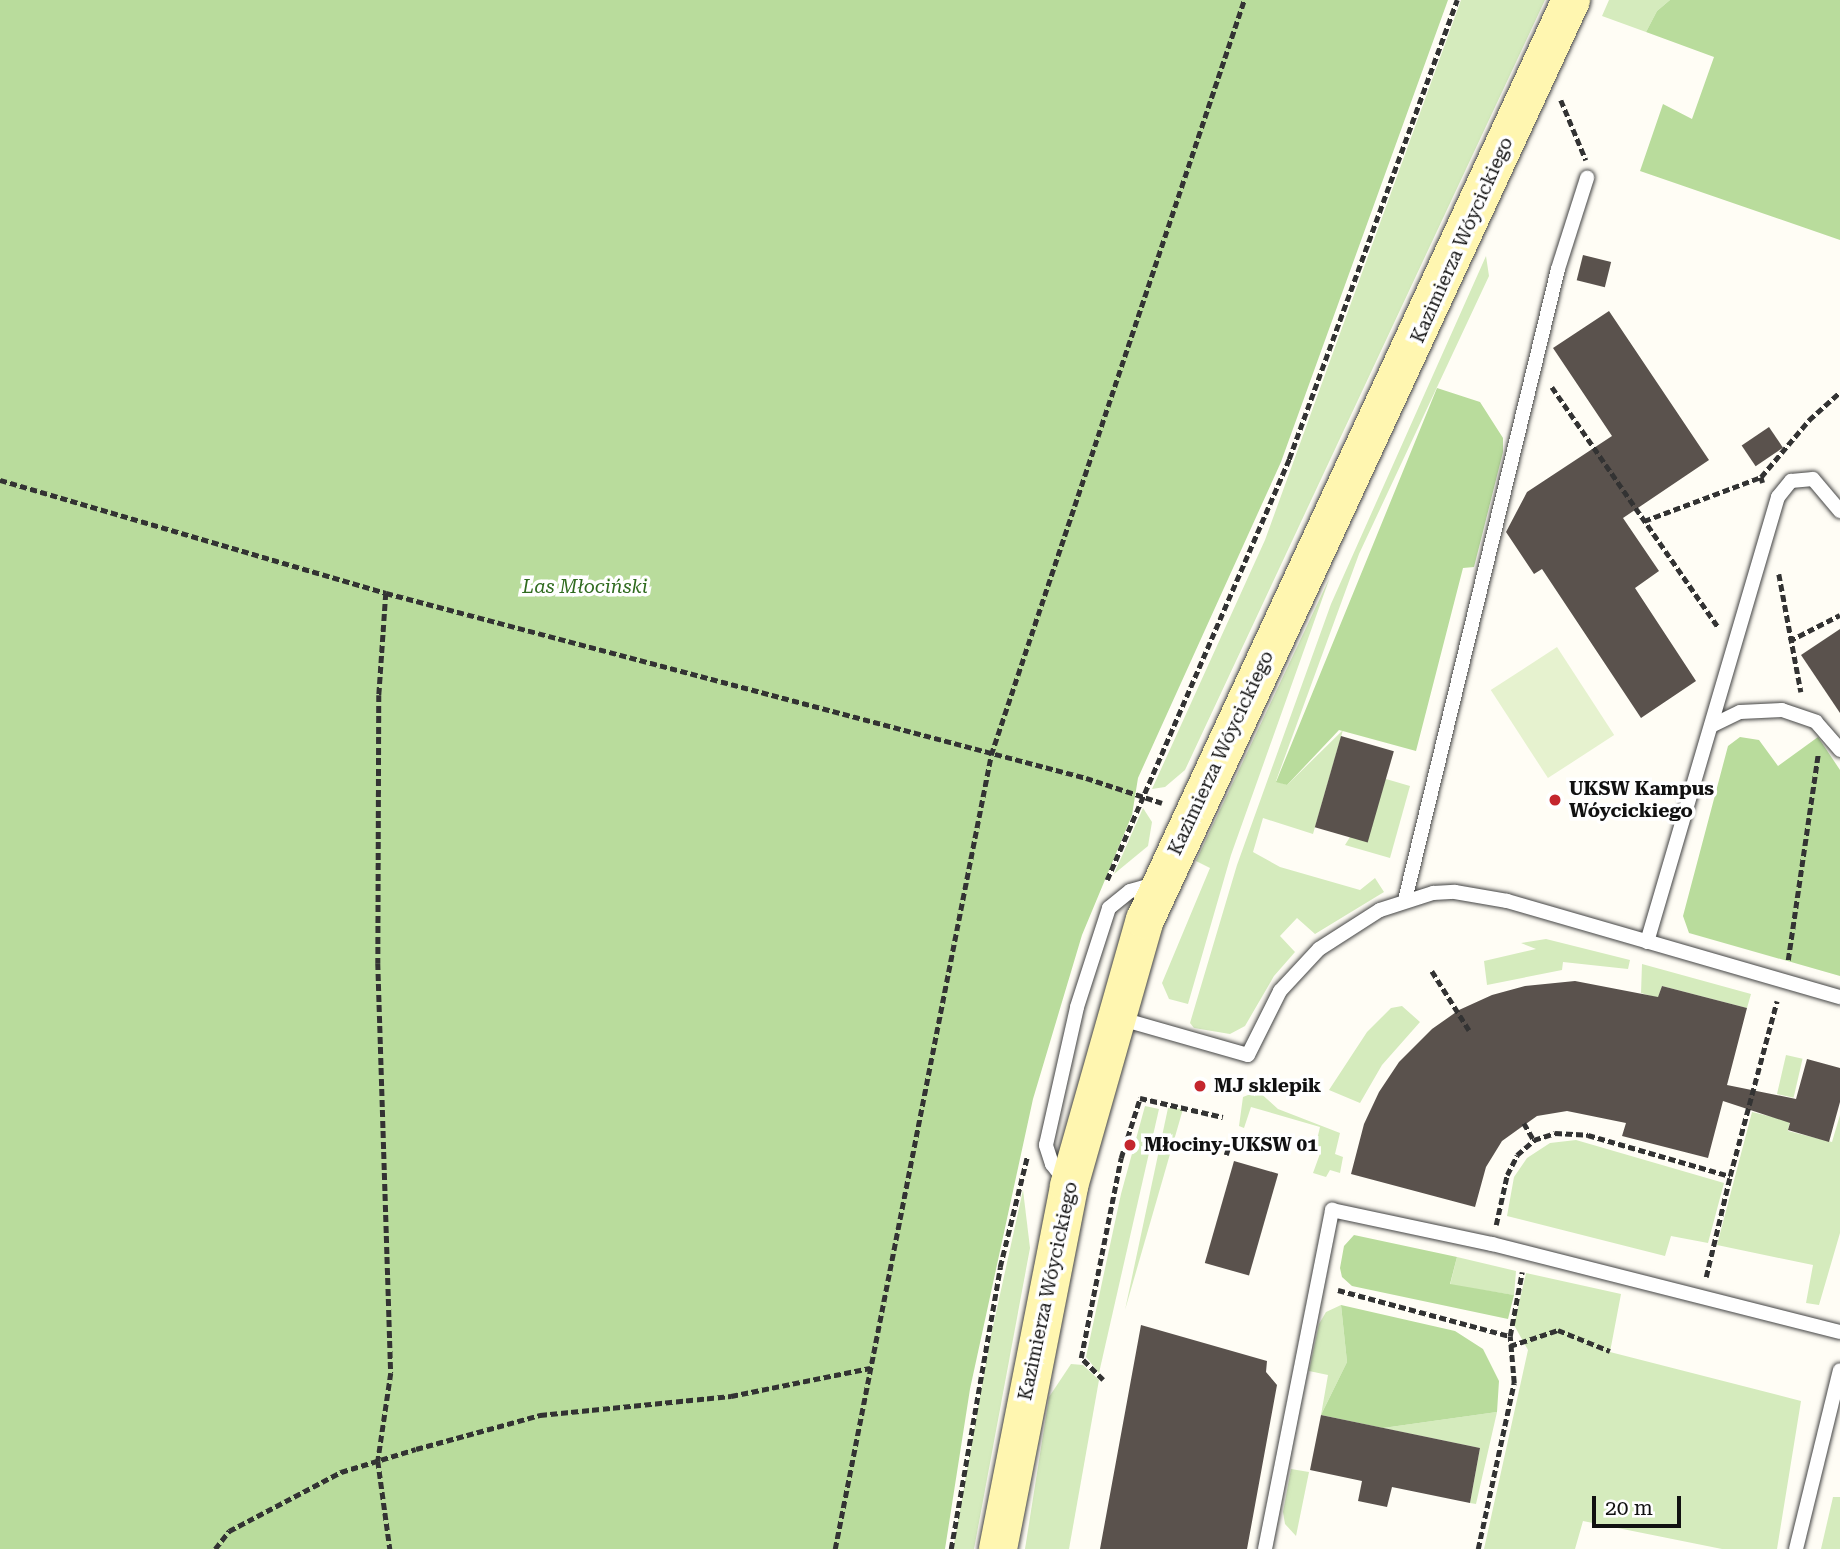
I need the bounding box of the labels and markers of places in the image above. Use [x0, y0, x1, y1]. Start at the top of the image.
place label: UKSW Kampus Wóycickiego [1569, 778, 1714, 822]
marker: UKSW Kampus Wóycickiego [1547, 792, 1563, 808]
place label: MJ sklepik [1214, 1075, 1321, 1097]
marker: MJ sklepik [1192, 1078, 1208, 1094]
place label: Młociny-UKSW 01 [1144, 1134, 1318, 1156]
marker: Młociny-UKSW 01 [1122, 1137, 1138, 1153]

